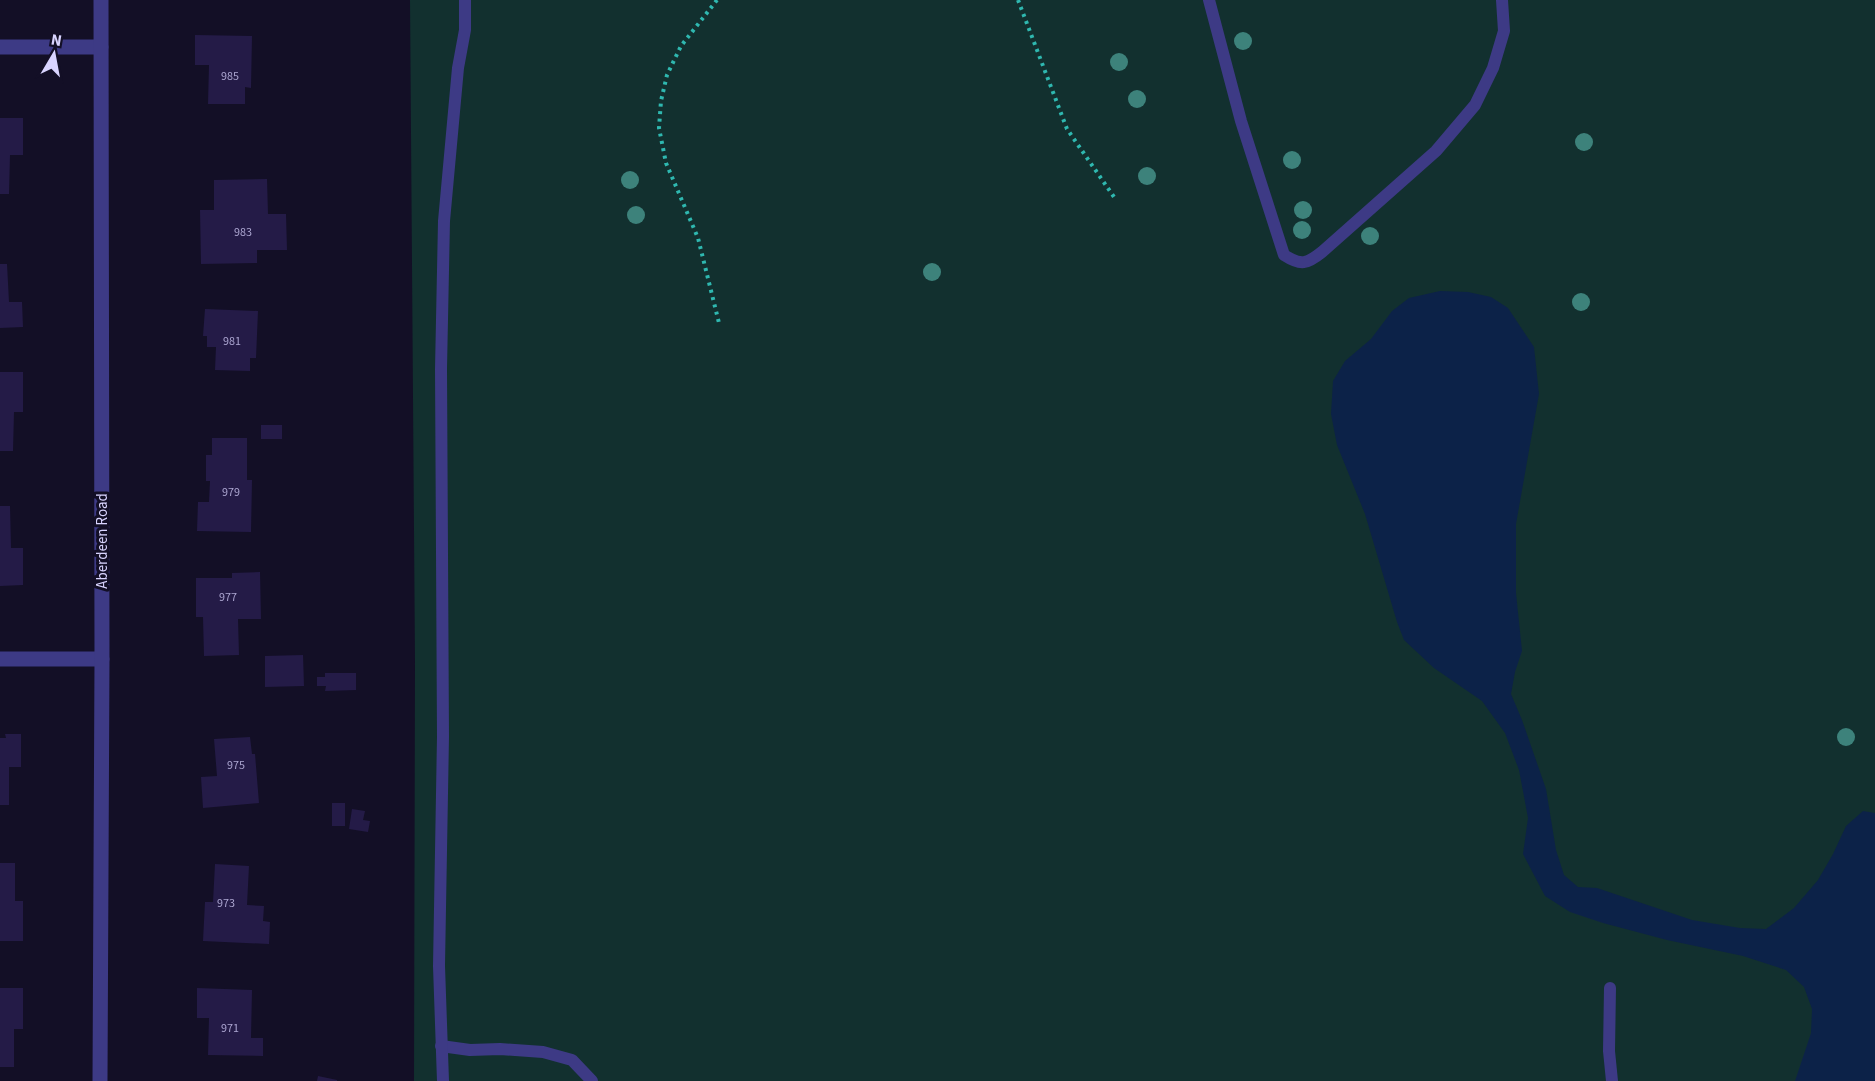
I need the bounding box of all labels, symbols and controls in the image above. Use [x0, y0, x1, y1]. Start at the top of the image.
north arrow [24, 24, 84, 84]
text: N [49, 28, 64, 52]
house number: 985 [221, 68, 239, 85]
house number: 983 [234, 224, 252, 241]
house number: 981 [223, 333, 241, 350]
house number: 979 [222, 484, 240, 501]
street label: Aberdeen Road [92, 493, 113, 589]
house number: 977 [219, 589, 237, 606]
house number: 975 [227, 757, 245, 774]
house number: 973 [217, 895, 235, 912]
house number: 971 [221, 1020, 239, 1037]

